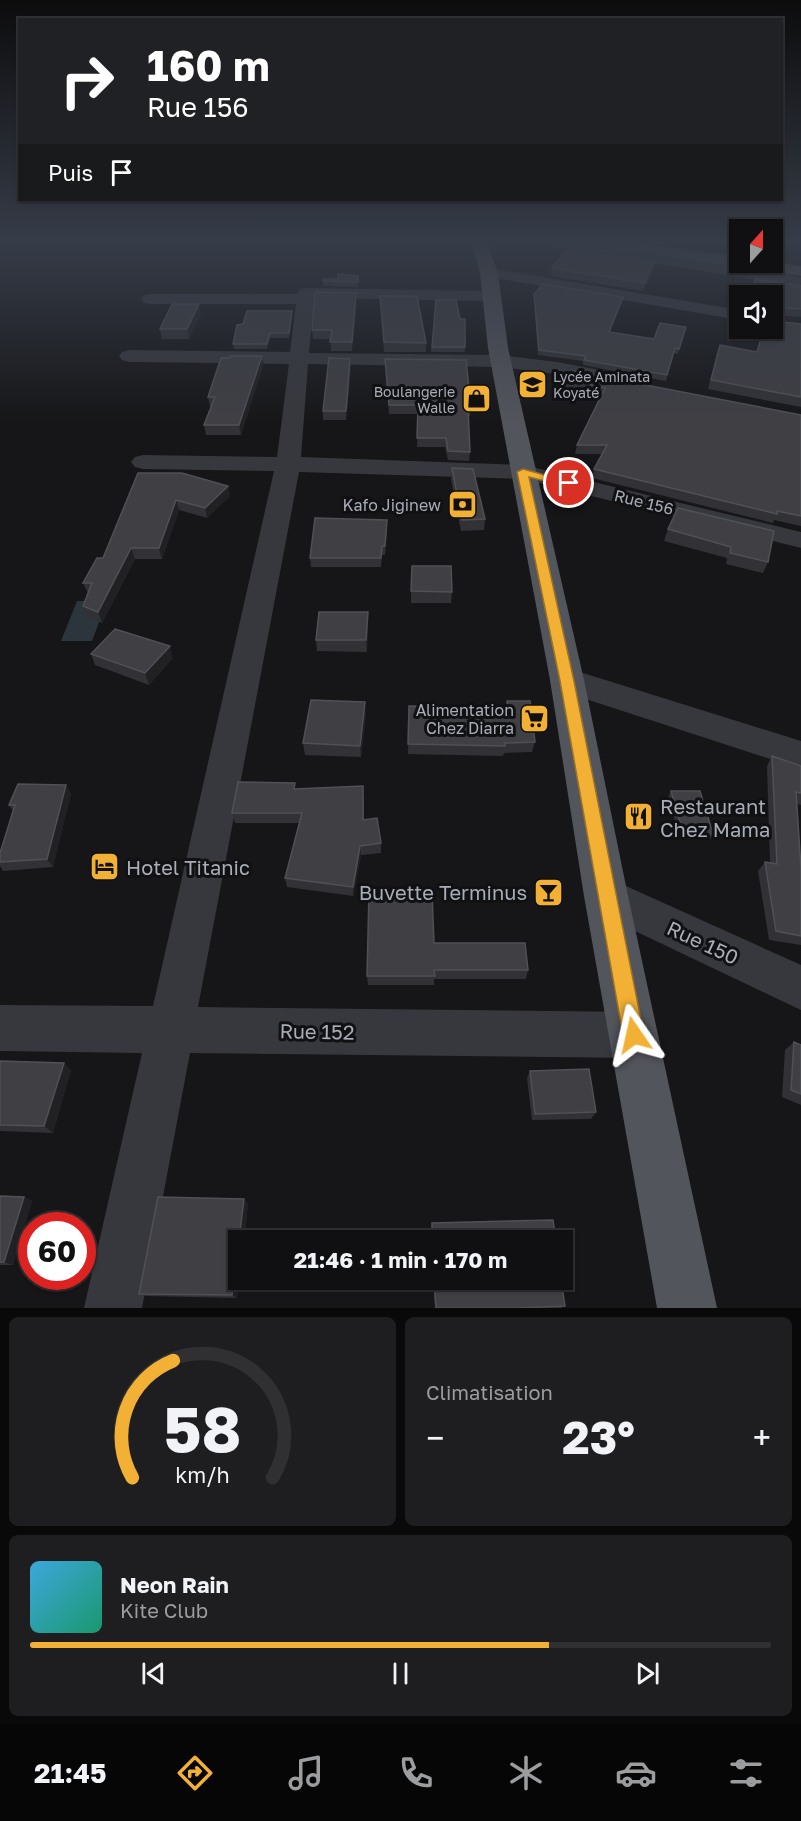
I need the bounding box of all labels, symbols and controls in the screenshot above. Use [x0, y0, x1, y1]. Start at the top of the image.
text: 160 m [147, 40, 270, 90]
icon: right [48, 42, 126, 120]
text: Rue 156 [147, 91, 249, 123]
icon: arrive [105, 156, 138, 189]
text: Puis [48, 159, 93, 186]
north arrow [729, 219, 783, 273]
map controls [729, 219, 783, 339]
button: sound [729, 285, 783, 339]
school or university icon: Lycée Aminata Koyaté [516, 368, 548, 400]
place label: Lycée Aminata Koyaté [553, 368, 650, 401]
place label: Boulangerie Walle [374, 383, 455, 416]
shop icon: Boulangerie Walle [460, 383, 492, 415]
pin [543, 457, 594, 508]
icon: arrive [552, 466, 585, 499]
street label: Rue 156 [612, 485, 676, 519]
bank icon: Kafo Jiginew [446, 489, 478, 521]
place label: Kafo Jiginew [343, 495, 441, 515]
place label: Alimentation Chez Diarra [416, 700, 514, 738]
supermarket icon: Alimentation Chez Diarra [519, 703, 551, 735]
place label: Restaurant Chez Mama [660, 794, 770, 841]
restaurant icon: Restaurant Chez Mama [623, 801, 655, 833]
hotel icon: Hotel Titanic [89, 851, 121, 883]
place label: Hotel Titanic [126, 855, 250, 879]
bar icon: Buvette Terminus [532, 876, 564, 908]
place label: Buvette Terminus [359, 880, 527, 904]
street label: Rue 150 [664, 915, 742, 969]
position arrow [602, 1003, 666, 1067]
street label: Rue 152 [279, 1018, 355, 1044]
speed limit sign: 60 [18, 1212, 96, 1290]
text: 21:46 · 1 min · 170 m [294, 1246, 507, 1273]
text: Climatisation [426, 1380, 553, 1404]
text: 58 [163, 1391, 241, 1466]
text: 23° [562, 1410, 635, 1464]
text: − [426, 1418, 444, 1457]
text: + [753, 1418, 771, 1457]
text: km/h [175, 1463, 230, 1489]
text: Neon Rain [120, 1571, 229, 1598]
text: Kite Club [120, 1598, 208, 1622]
icon: previous [137, 1657, 170, 1690]
icon: pause [384, 1657, 417, 1690]
icon: next [631, 1657, 664, 1690]
icon: directions [174, 1752, 216, 1794]
icon: music [285, 1752, 327, 1794]
icon: phone [395, 1752, 437, 1794]
icon: climate [505, 1752, 547, 1794]
icon: car [615, 1752, 657, 1794]
icon: filters [725, 1752, 767, 1794]
text: 21:45 [34, 1757, 106, 1789]

